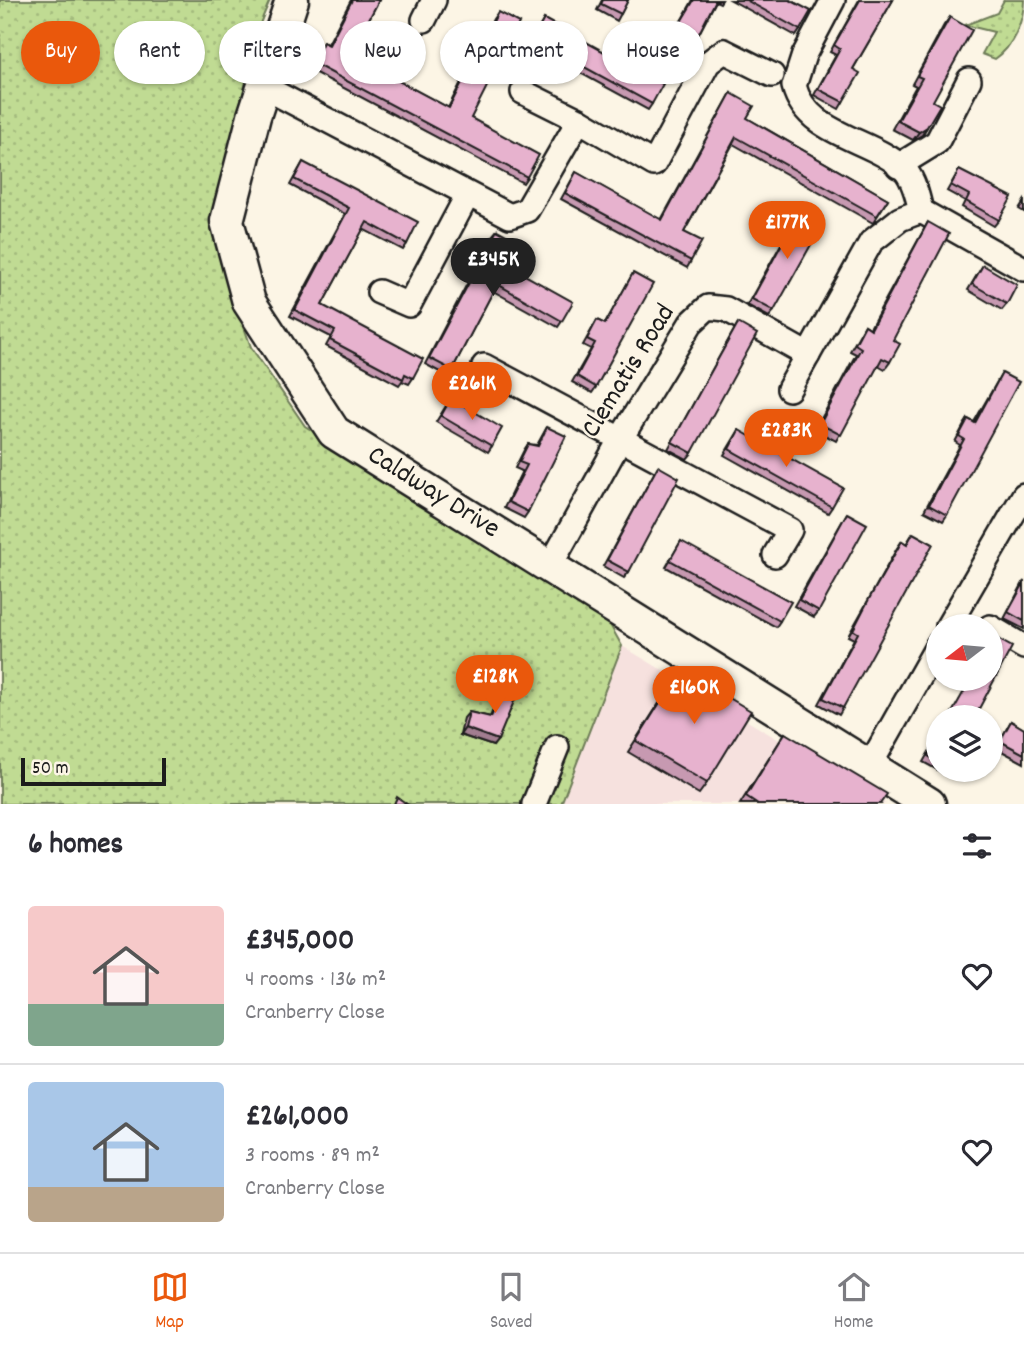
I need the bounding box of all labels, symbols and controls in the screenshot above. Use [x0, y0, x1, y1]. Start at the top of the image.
chip: Buy [21, 21, 100, 84]
chip: Rent [114, 21, 205, 84]
chip: Filters [219, 21, 326, 84]
chip: New [340, 21, 426, 84]
chip: Apartment [440, 21, 588, 84]
chip: House [602, 21, 704, 84]
pin: £177K [738, 202, 836, 261]
text: £177K [765, 207, 809, 240]
pin: £345K [444, 238, 542, 298]
text: £345K [467, 244, 519, 277]
street label: Clematis Road [573, 297, 687, 447]
pin: £261K [423, 362, 521, 422]
text: £261K [448, 368, 496, 401]
pin: £283K [737, 410, 835, 469]
text: £283K [760, 415, 812, 448]
street label: Caldway Drive [358, 437, 507, 550]
north arrow [926, 614, 1003, 691]
map controls [926, 614, 1003, 782]
pin: £128K [446, 656, 544, 715]
text: £128K [472, 661, 518, 694]
pin: £160K [645, 666, 743, 726]
text: £160K [669, 672, 719, 705]
button: layers [926, 705, 1003, 782]
scale bar [21, 755, 166, 787]
text: 50 m [32, 756, 69, 783]
text: 6 homes [28, 825, 123, 868]
icon: filters [958, 827, 996, 865]
text: £345,000 [245, 921, 354, 964]
icon: home [84, 934, 168, 1018]
icon: heart [958, 957, 996, 995]
text: 4 rooms · 136 m² [245, 964, 386, 997]
text: Cranberry Close [245, 997, 385, 1030]
text: £261,000 [245, 1097, 349, 1140]
icon: home [84, 1110, 168, 1194]
icon: heart [958, 1133, 996, 1171]
text: 3 rooms · 89 m² [245, 1140, 380, 1173]
text: Cranberry Close [245, 1173, 385, 1206]
tab: Map [151, 1268, 189, 1337]
tab: Saved [490, 1268, 532, 1337]
tab: Home [834, 1268, 873, 1337]

